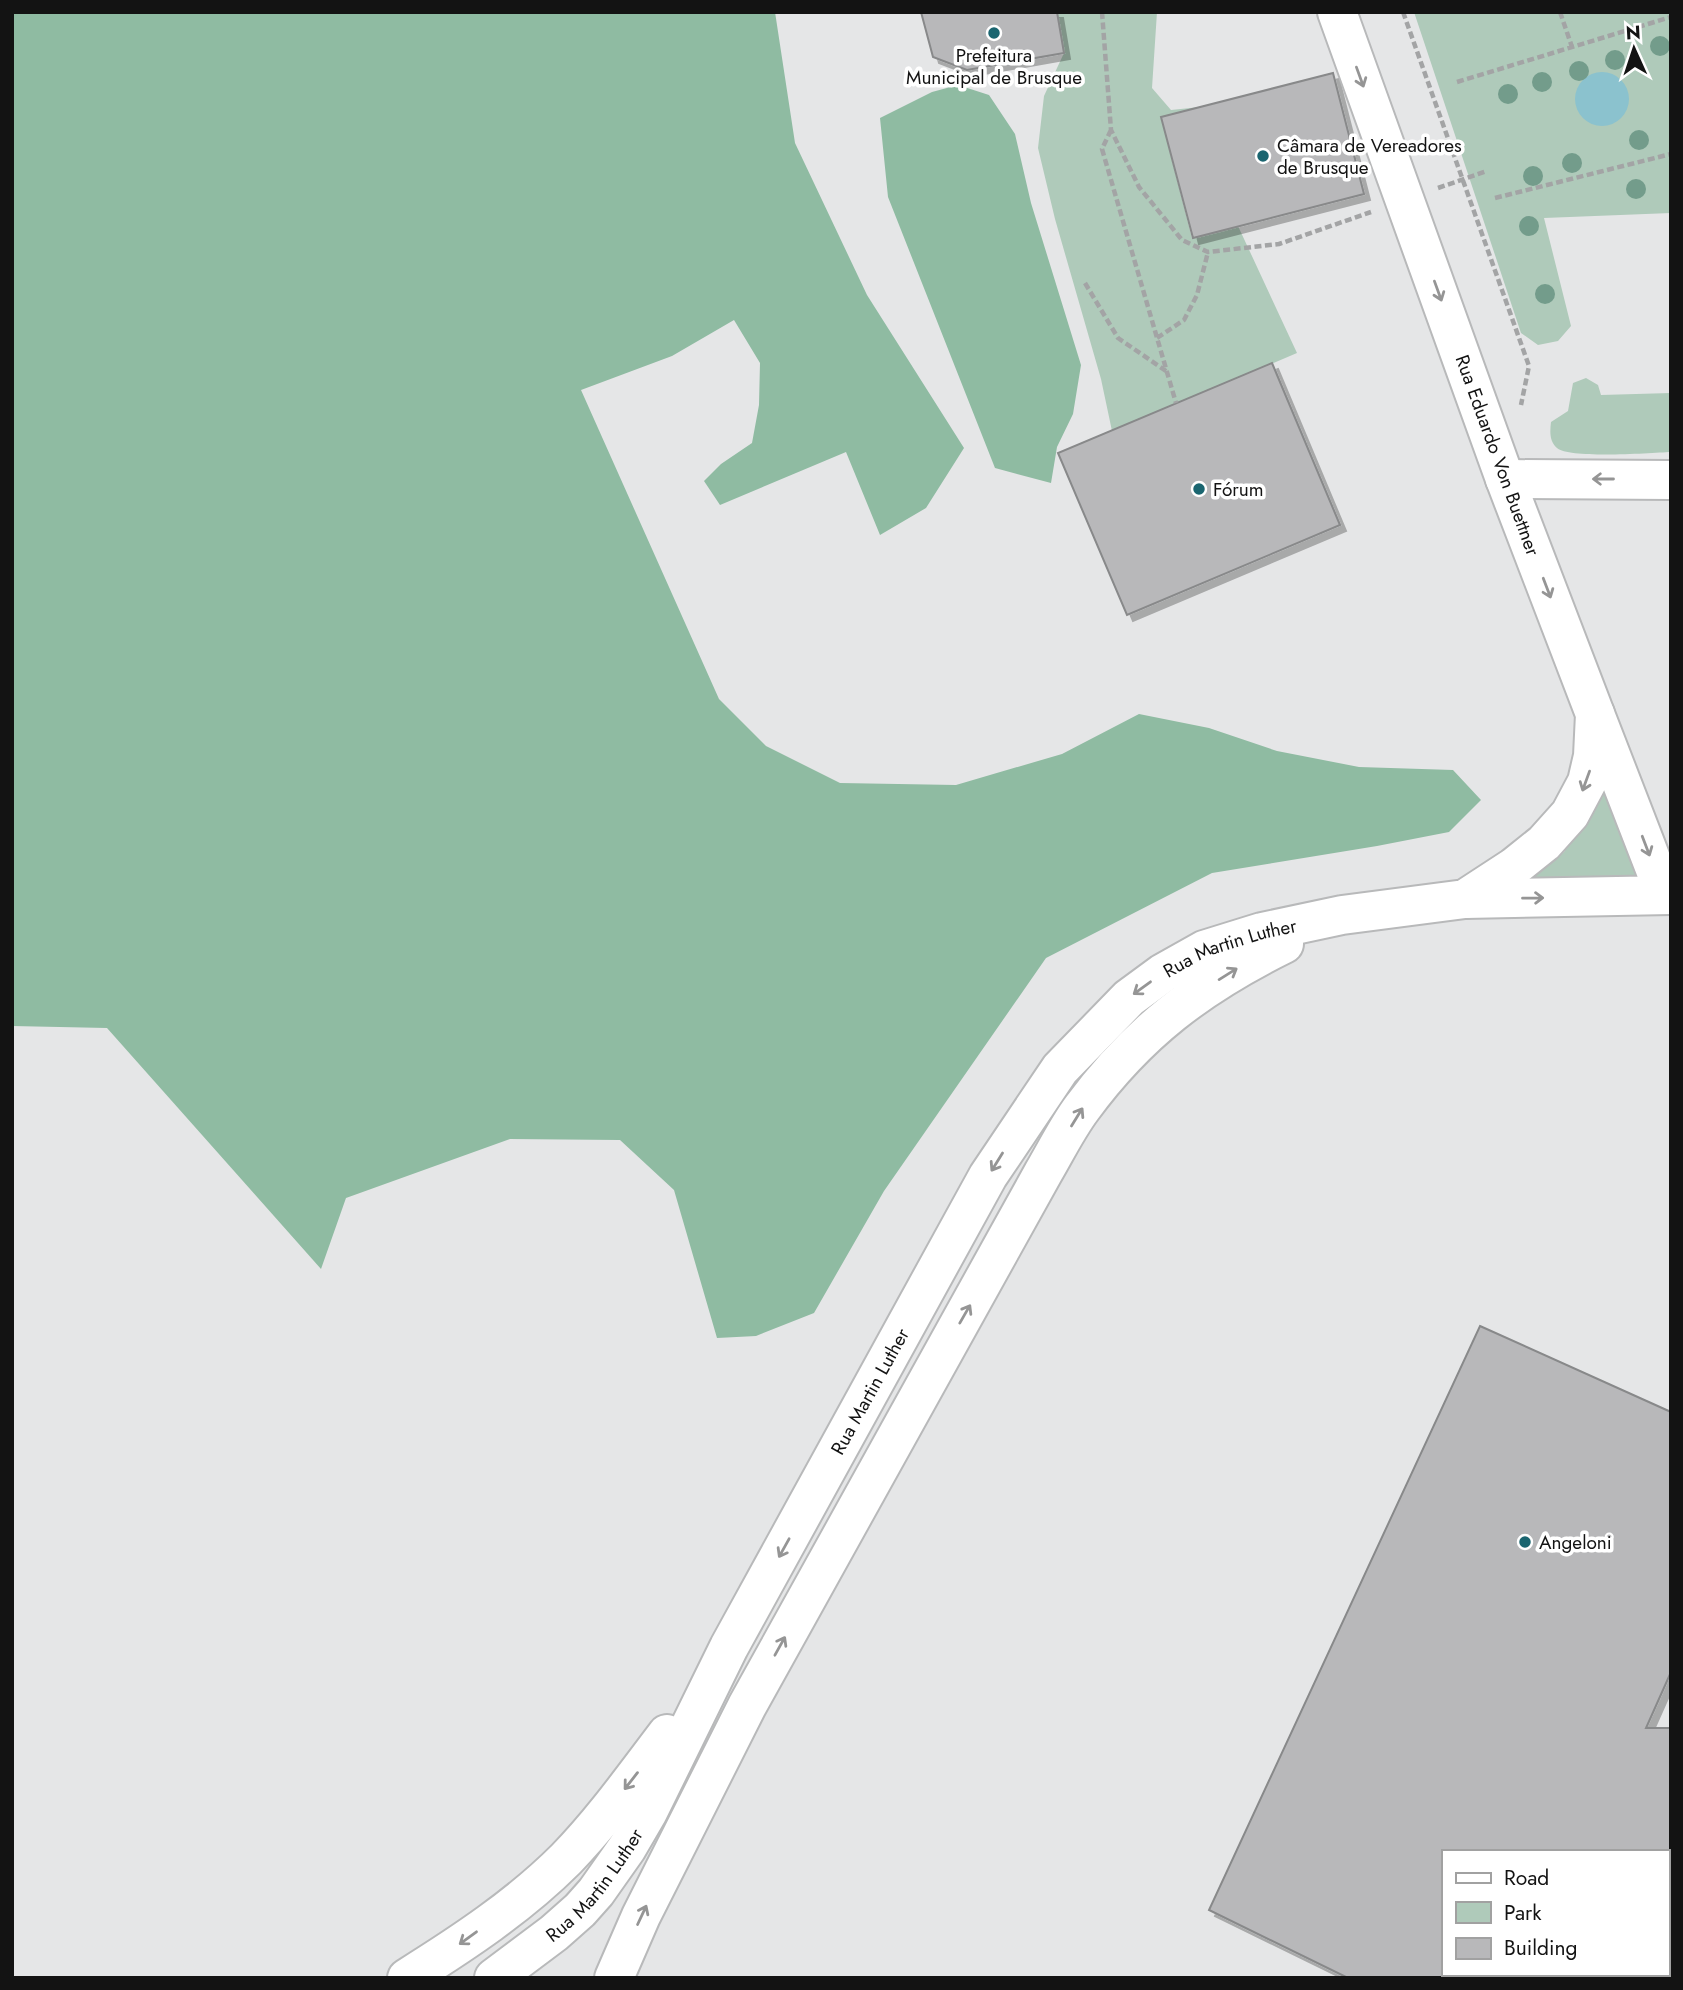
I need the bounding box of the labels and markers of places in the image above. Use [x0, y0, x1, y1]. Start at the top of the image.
marker: Prefeitura Municipal de Brusque [986, 25, 1002, 41]
place label: Prefeitura Municipal de Brusque [906, 42, 1082, 91]
place label: Câmara de Vereadores de Brusque [1277, 132, 1462, 181]
marker: Câmara de Vereadores de Brusque [1255, 148, 1271, 164]
place label: Fórum [1213, 476, 1264, 503]
marker: Fórum [1191, 481, 1207, 497]
place label: Angeloni [1539, 1529, 1612, 1556]
marker: Angeloni [1517, 1534, 1533, 1550]

